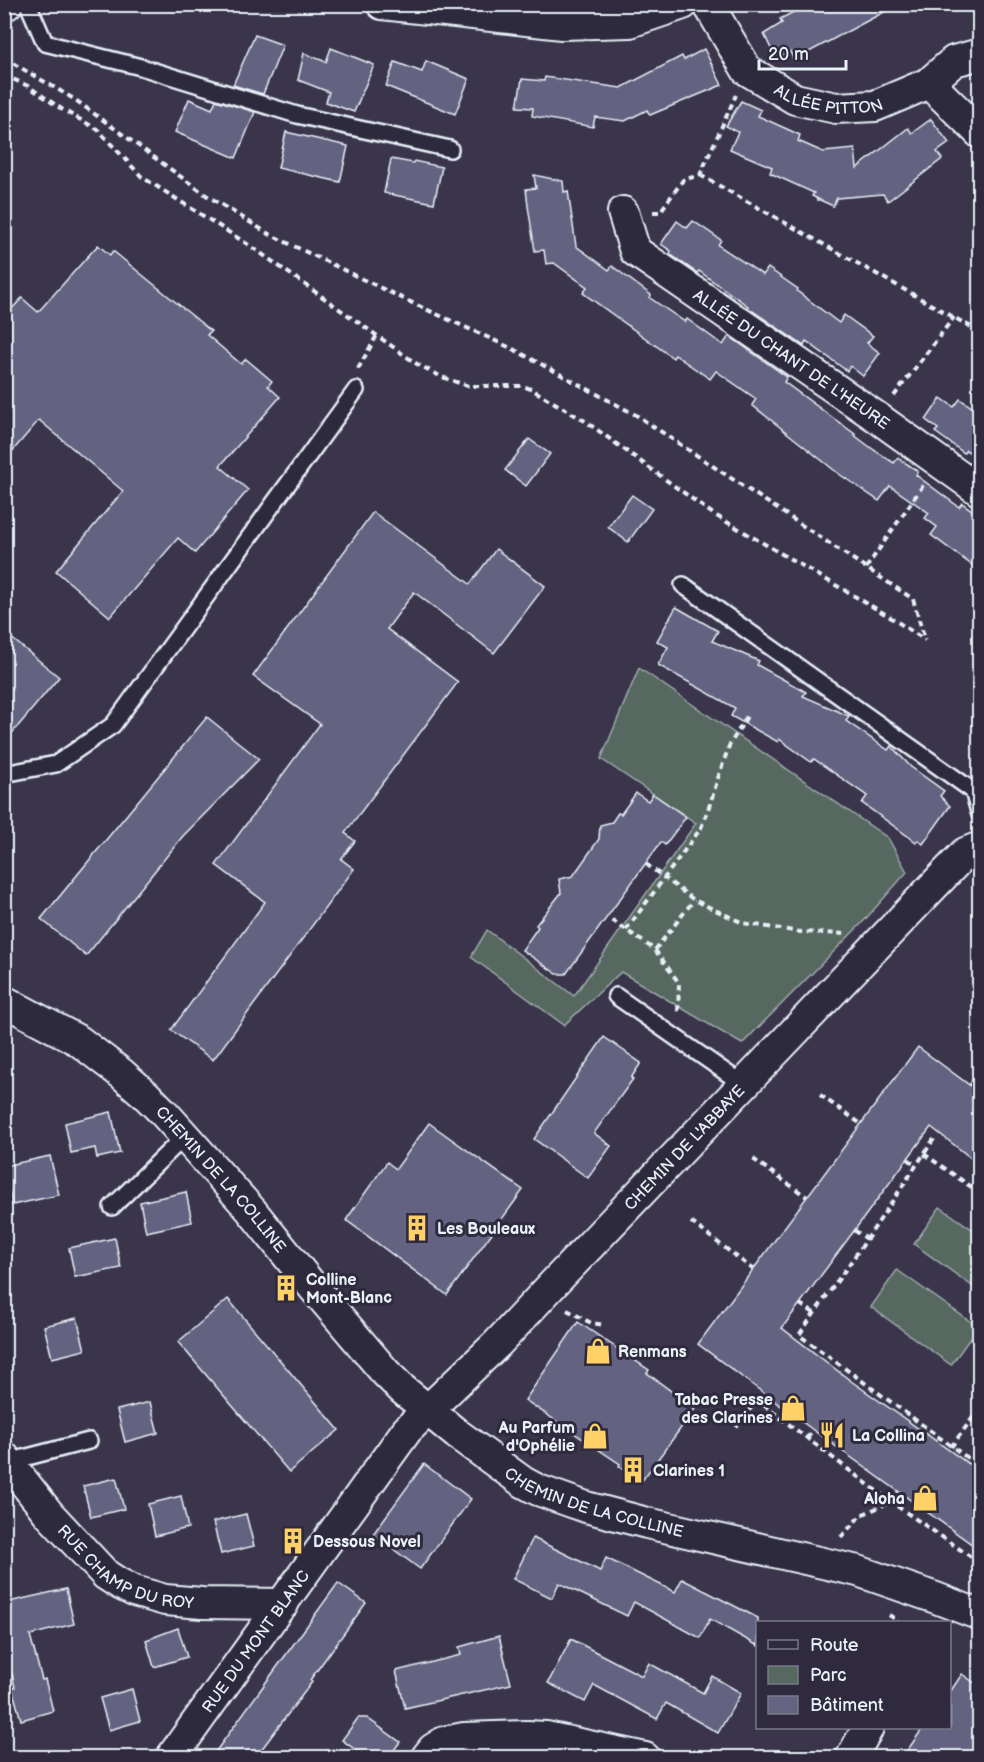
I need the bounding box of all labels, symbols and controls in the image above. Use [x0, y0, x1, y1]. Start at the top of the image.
scale bar [759, 33, 846, 71]
text: 20 m [768, 44, 809, 65]
street label: ALLÉE PITTON [770, 81, 886, 119]
street label: ALLÉE DU CHANT DE L'HEURE [689, 286, 893, 434]
street label: CHEMIN DE L'ABBAYE [621, 1082, 749, 1215]
street label: CHEMIN DE LA COLLINE [152, 1103, 289, 1257]
building icon: Les Bouleaux [402, 1213, 432, 1243]
place label: Les Bouleaux [437, 1220, 535, 1239]
place label: Colline Mont-Blanc [306, 1271, 392, 1308]
building icon: Colline Mont-Blanc [271, 1273, 301, 1303]
shop icon: Renmans [583, 1336, 613, 1366]
place label: Renmans [618, 1343, 687, 1362]
place label: Tabac Presse des Clarines [675, 1391, 773, 1428]
shop icon: Tabac Presse des Clarines [778, 1393, 808, 1423]
place label: Au Parfum d'Ophélie [498, 1419, 575, 1456]
restaurant icon: La Collina [817, 1420, 847, 1450]
shop icon: Au Parfum d'Ophélie [580, 1421, 610, 1451]
place label: La Collina [852, 1427, 925, 1446]
building icon: Clarines 1 [618, 1455, 648, 1485]
place label: Clarines 1 [653, 1462, 725, 1481]
street label: CHEMIN DE LA COLLINE [500, 1464, 685, 1542]
shop icon: Aloha [910, 1483, 940, 1513]
place label: Aloha [863, 1490, 905, 1509]
street label: RUE CHAMP DU ROY [53, 1522, 195, 1613]
building icon: Dessous Novel [278, 1526, 308, 1556]
place label: Dessous Novel [313, 1533, 421, 1552]
street label: RUE DU MONT BLANC [199, 1567, 314, 1717]
legend [756, 1621, 951, 1729]
text: Route [810, 1635, 859, 1656]
text: Parc [810, 1665, 847, 1686]
text: Bâtiment [810, 1695, 884, 1716]

